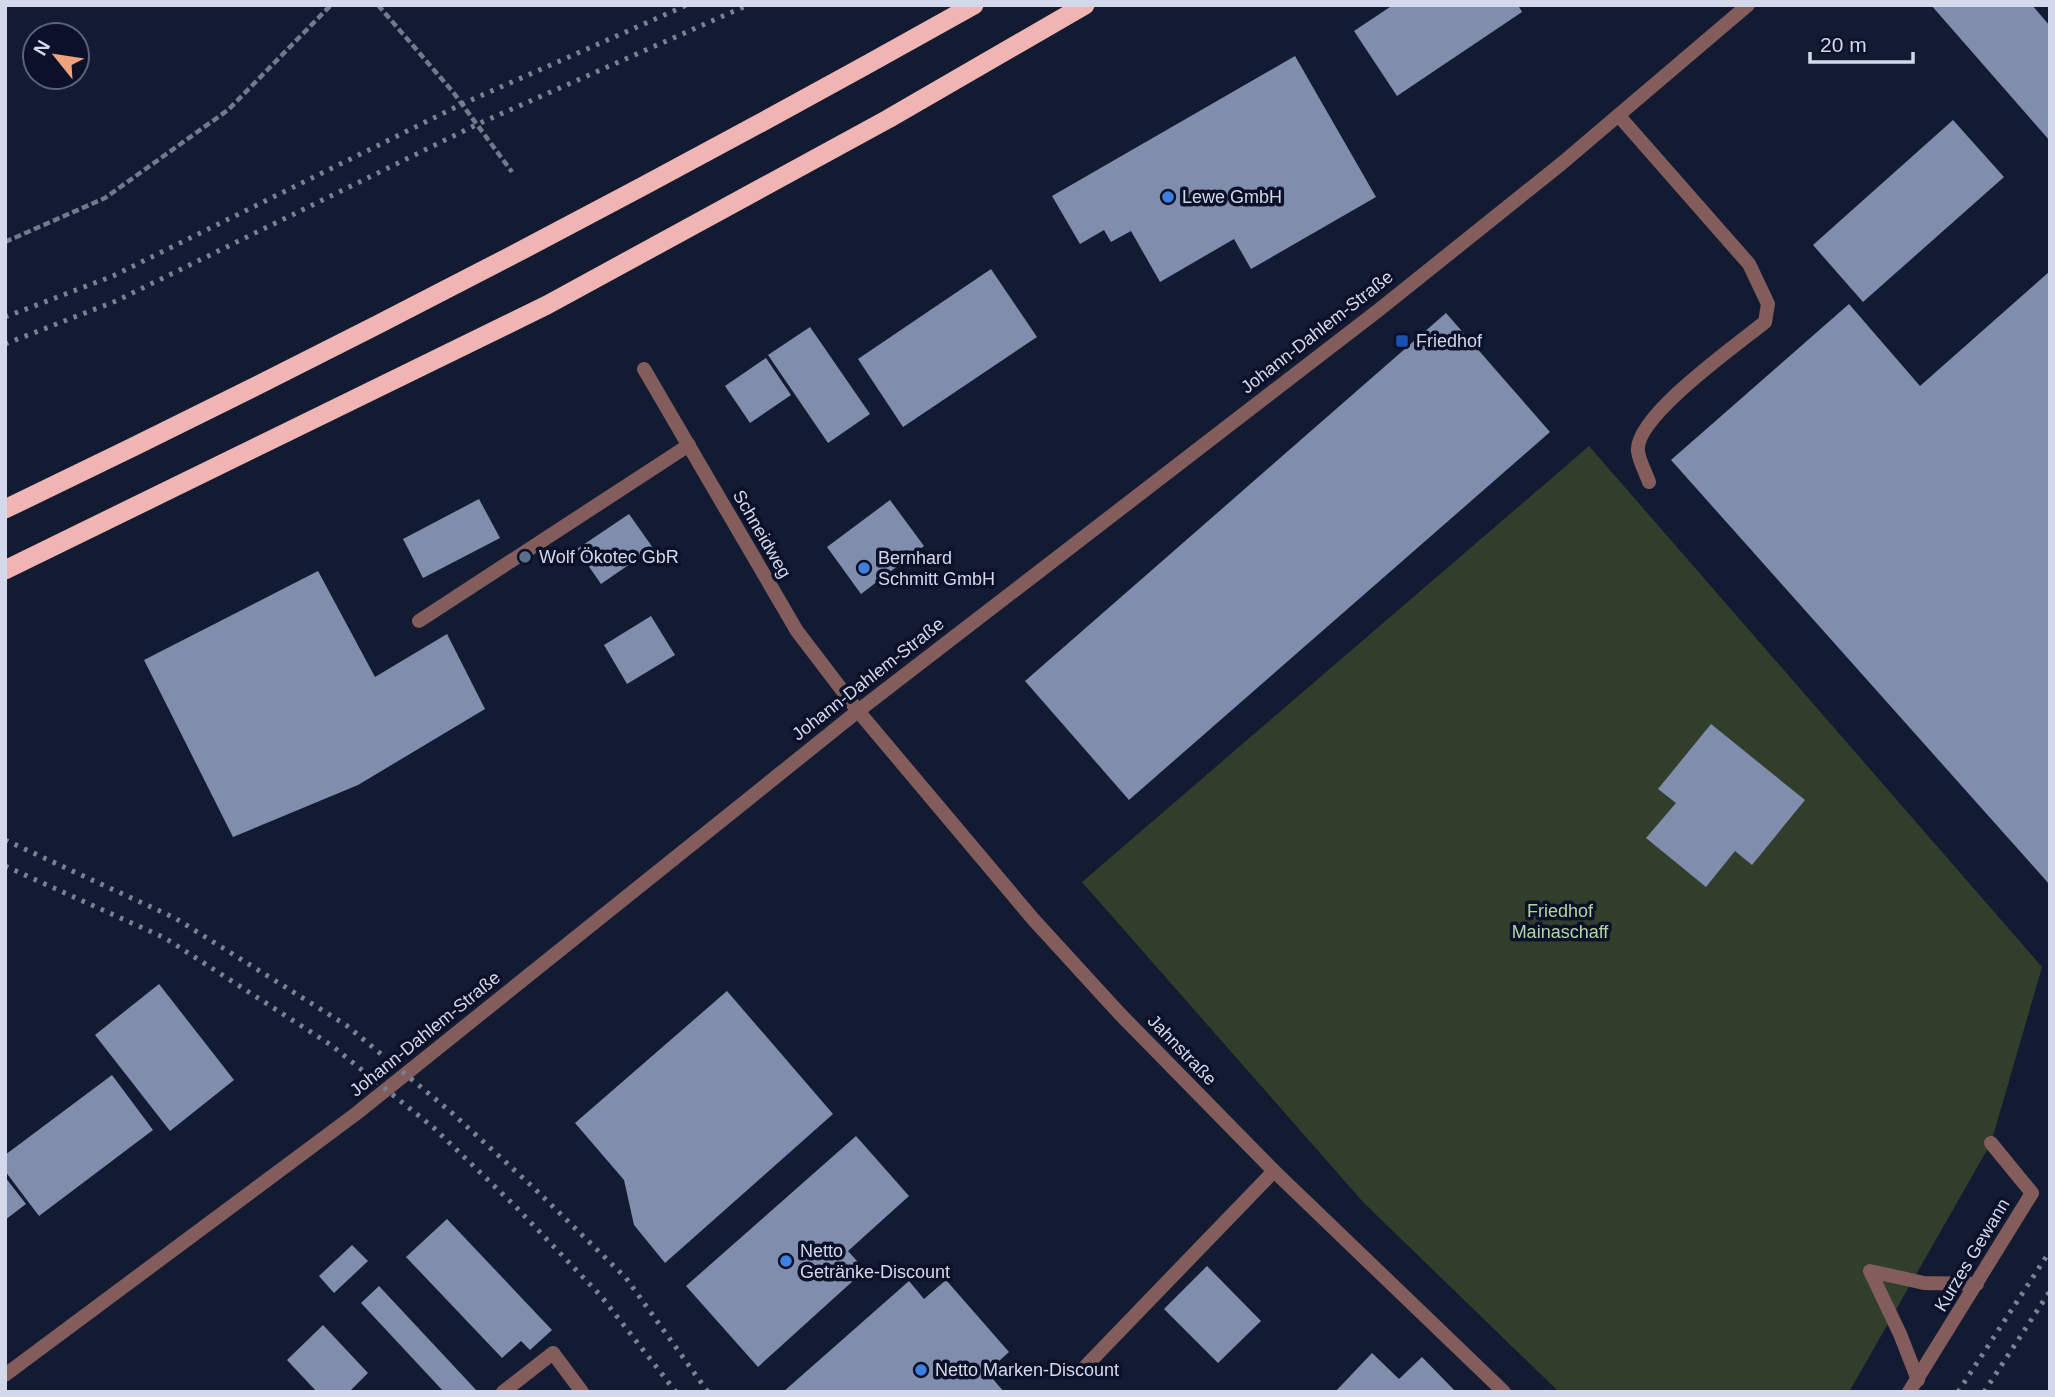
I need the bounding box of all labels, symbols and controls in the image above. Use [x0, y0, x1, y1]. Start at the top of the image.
north arrow [21, 21, 91, 91]
scale bar [1810, 21, 1913, 65]
text: 20 m [1820, 33, 1867, 56]
text: N [29, 37, 54, 59]
place label: Lewe GmbH [1182, 187, 1282, 207]
marker: Lewe GmbH [1160, 189, 1176, 205]
street label: Johann-Dahlem-Straße [1237, 267, 1397, 397]
place label: Friedhof [1416, 331, 1483, 351]
marker: Friedhof [1394, 333, 1410, 349]
street label: Schneidweg [729, 487, 795, 581]
place label: Wolf Ökotec GbR [539, 547, 679, 567]
place label: Bernhard Schmitt GmbH [878, 548, 995, 589]
marker: Wolf Ökotec GbR [517, 549, 533, 565]
marker: Bernhard Schmitt GmbH [856, 560, 872, 576]
street label: Johann-Dahlem-Straße [788, 614, 948, 744]
park label: Friedhof Mainaschaff [1512, 901, 1609, 942]
street label: Johann-Dahlem-Straße [346, 967, 504, 1101]
street label: Jahnstraße [1144, 1011, 1220, 1089]
street label: Kurzes Gewann [1930, 1195, 2014, 1315]
place label: Netto Getränke-Discount [800, 1241, 950, 1282]
marker: Netto Getränke-Discount [778, 1253, 794, 1269]
place label: Netto Marken-Discount [935, 1360, 1119, 1380]
marker: Netto Marken-Discount [913, 1362, 929, 1378]

